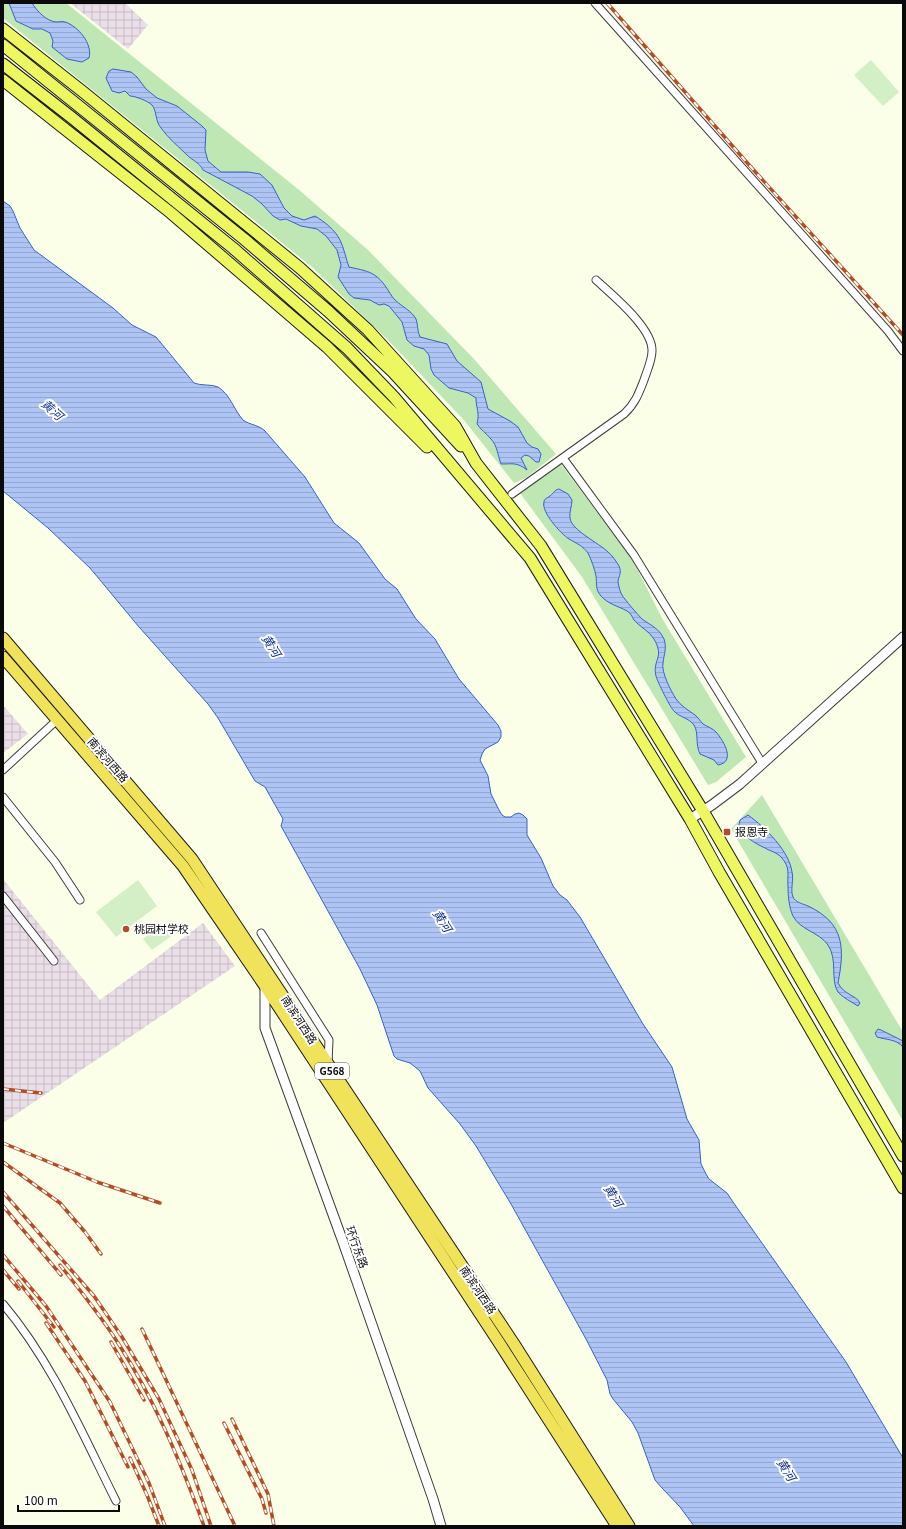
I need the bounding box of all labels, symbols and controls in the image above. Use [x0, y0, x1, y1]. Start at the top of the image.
water label: 黄河 [38, 395, 69, 425]
water label: 黄河 [259, 631, 287, 662]
street label: 南滨河西路 [85, 733, 133, 785]
place label: 报恩寺 [735, 823, 768, 839]
marker: 报恩寺 [722, 827, 732, 837]
water label: 黄河 [430, 906, 458, 937]
place label: 桃园村学校 [134, 920, 189, 936]
marker: 桃园村学校 [121, 924, 131, 934]
street label: 南滨河西路 [278, 992, 322, 1047]
road number: G568 [315, 1063, 349, 1079]
water label: 黄河 [601, 1181, 629, 1212]
street label: 环行东路 [343, 1223, 373, 1270]
street label: 南滨河西路 [457, 1262, 501, 1317]
water label: 黄河 [774, 1455, 802, 1486]
scale bar [18, 1487, 119, 1513]
text: 100 m [24, 1491, 58, 1508]

